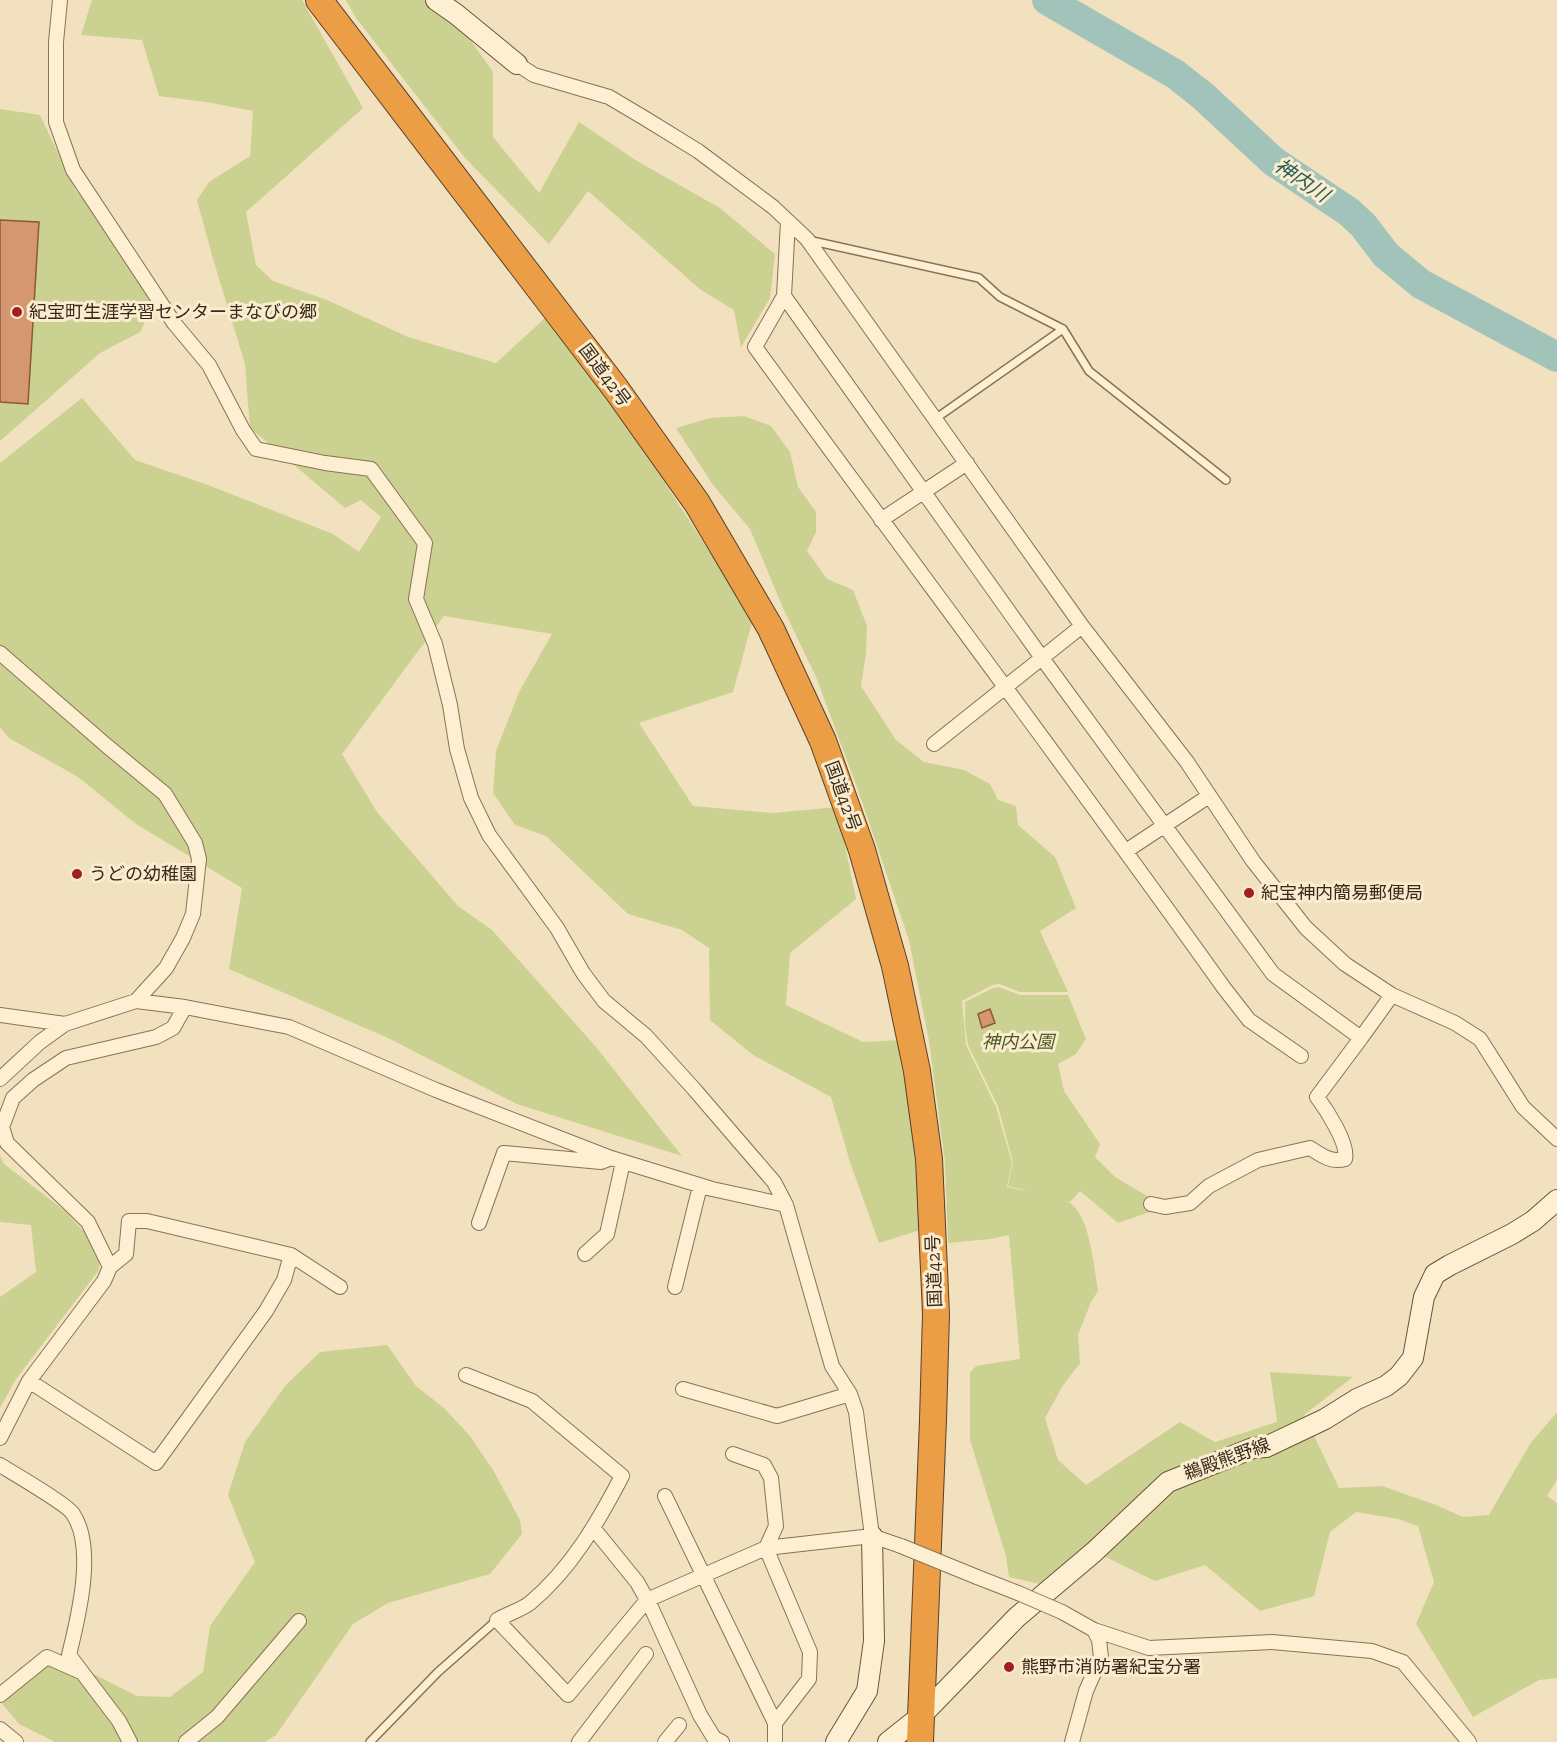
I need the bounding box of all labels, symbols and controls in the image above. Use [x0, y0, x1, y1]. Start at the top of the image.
water label: 神内川 [1270, 153, 1335, 208]
place label: 紀宝町生涯学習センターまなびの郷 [29, 301, 317, 323]
marker: 紀宝町生涯学習センターまなびの郷 [10, 305, 24, 319]
street label: 国道42号 [574, 339, 636, 411]
street label: 国道42号 [820, 758, 866, 834]
place label: うどの幼稚園 [89, 863, 197, 885]
marker: うどの幼稚園 [70, 867, 84, 881]
place label: 紀宝神内簡易郵便局 [1261, 882, 1423, 904]
marker: 紀宝神内簡易郵便局 [1242, 886, 1256, 900]
park label: 神内公園 [982, 1031, 1057, 1053]
street label: 国道42号 [922, 1234, 946, 1308]
street label: 鵜殿熊野線 [1181, 1433, 1273, 1485]
place label: 熊野市消防署紀宝分署 [1021, 1656, 1201, 1678]
marker: 熊野市消防署紀宝分署 [1002, 1660, 1016, 1674]

